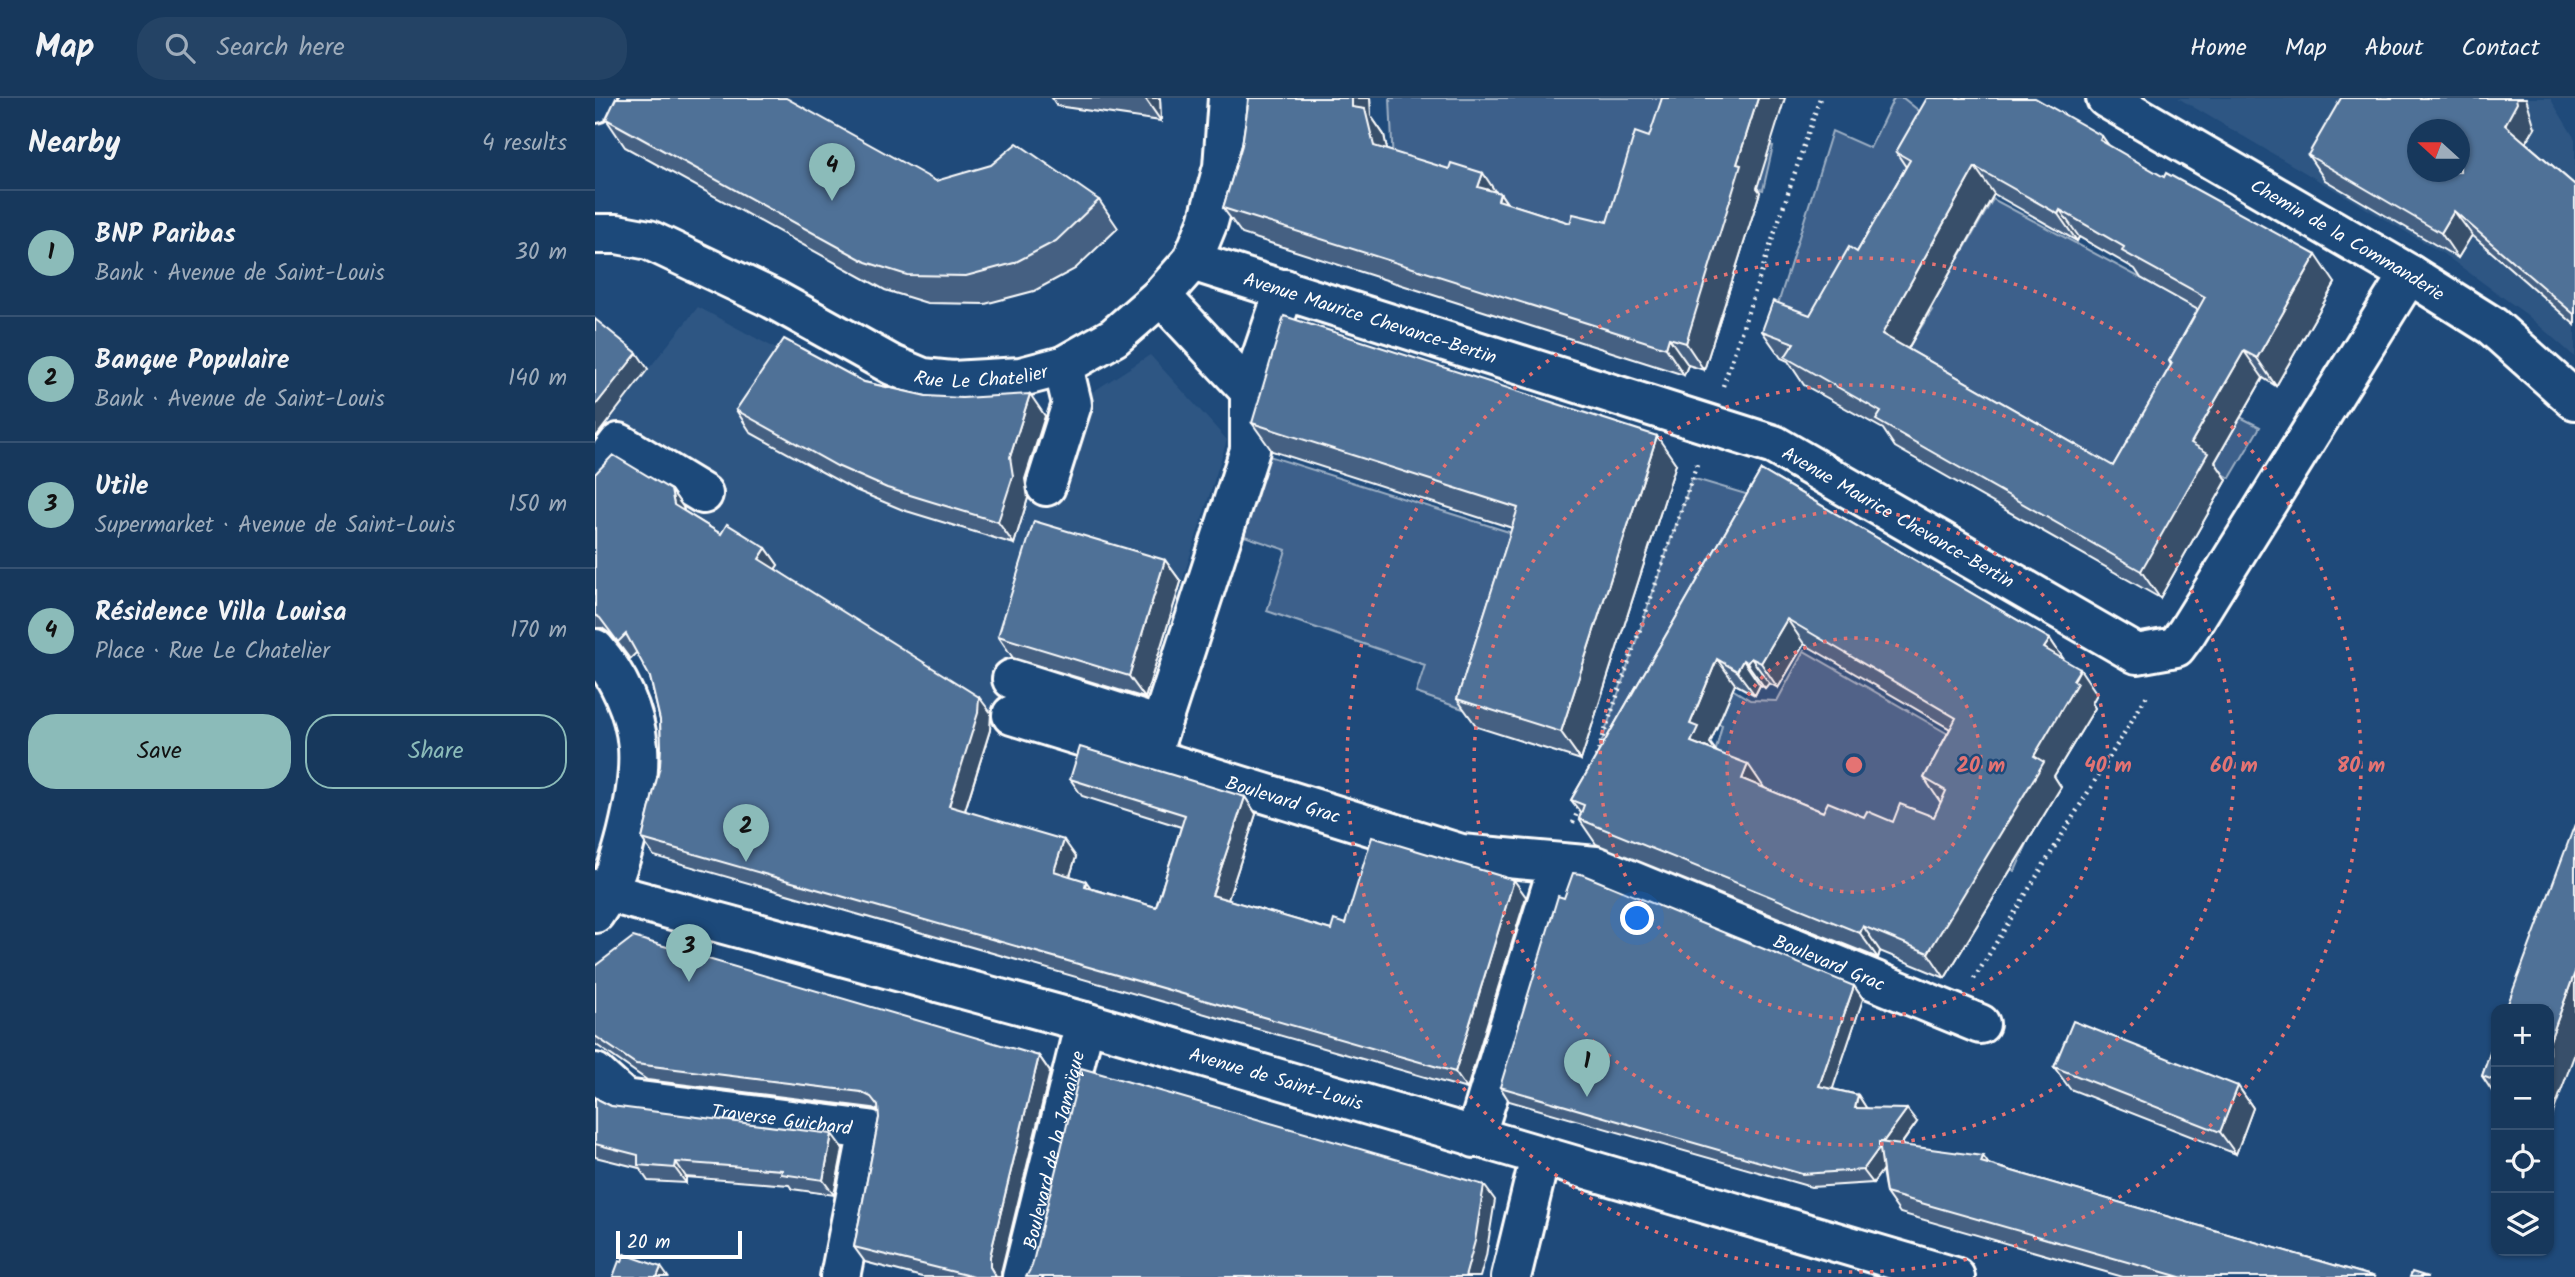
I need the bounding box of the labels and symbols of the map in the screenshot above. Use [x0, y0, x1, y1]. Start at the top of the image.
north arrow [2407, 119, 2470, 182]
pin: 4 [809, 143, 855, 201]
street label: Chemin de la Commanderie [2244, 172, 2450, 310]
street label: Avenue Maurice Chevance-Bertin [1239, 265, 1500, 373]
street label: Rue Le Chatelier [909, 357, 1053, 398]
street label: Avenue Maurice Chevance-Bertin [1776, 439, 2019, 597]
text: 20 m [1957, 750, 2005, 783]
text: 40 m [2084, 750, 2132, 783]
text: 60 m [2210, 750, 2258, 783]
text: 80 m [2337, 750, 2385, 783]
centre of rings [1842, 753, 1866, 777]
street label: Boulevard Grac [1222, 769, 1344, 833]
pin: 2 [723, 804, 769, 862]
your location [1620, 901, 1654, 935]
pin: 3 [666, 924, 712, 982]
street label: Boulevard Grac [1768, 927, 1889, 1000]
pin: 1 [1564, 1039, 1610, 1097]
street label: Avenue de Saint-Louis [1185, 1040, 1366, 1120]
street label: Boulevard de la Jamaïque [1016, 1048, 1094, 1253]
street label: Traverse Guichard [710, 1097, 854, 1145]
scale bar [616, 1228, 742, 1260]

